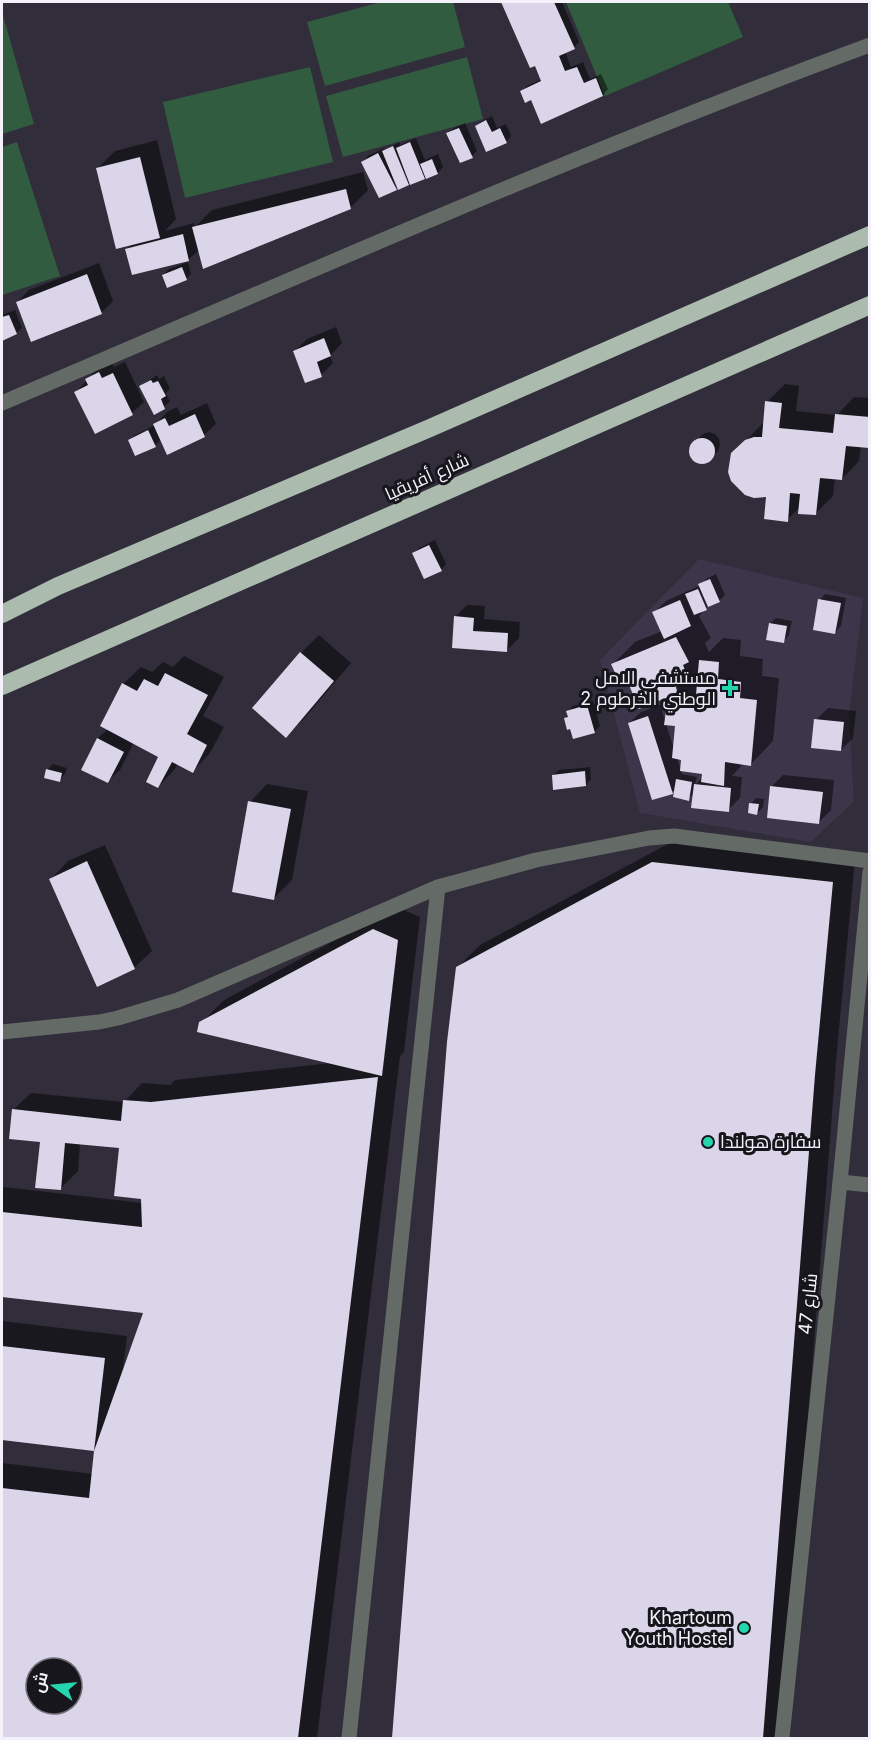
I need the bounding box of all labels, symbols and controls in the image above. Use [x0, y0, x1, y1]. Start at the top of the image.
street label: شارع أفريقيا [382, 449, 473, 506]
place label: مستشفى الامل الوطني الخرطوم 2 [580, 667, 716, 713]
marker: مستشفى الامل الوطني الخرطوم 2 [721, 679, 739, 697]
place label: سفارة هولندا [720, 1131, 821, 1153]
marker: سفارة هولندا [701, 1135, 715, 1149]
street label: شارع 47 [794, 1272, 823, 1336]
place label: Khartoum Youth Hostel [624, 1607, 732, 1649]
marker: Khartoum Youth Hostel [737, 1621, 751, 1635]
north arrow [24, 1656, 84, 1716]
text: ش [27, 1670, 52, 1695]

